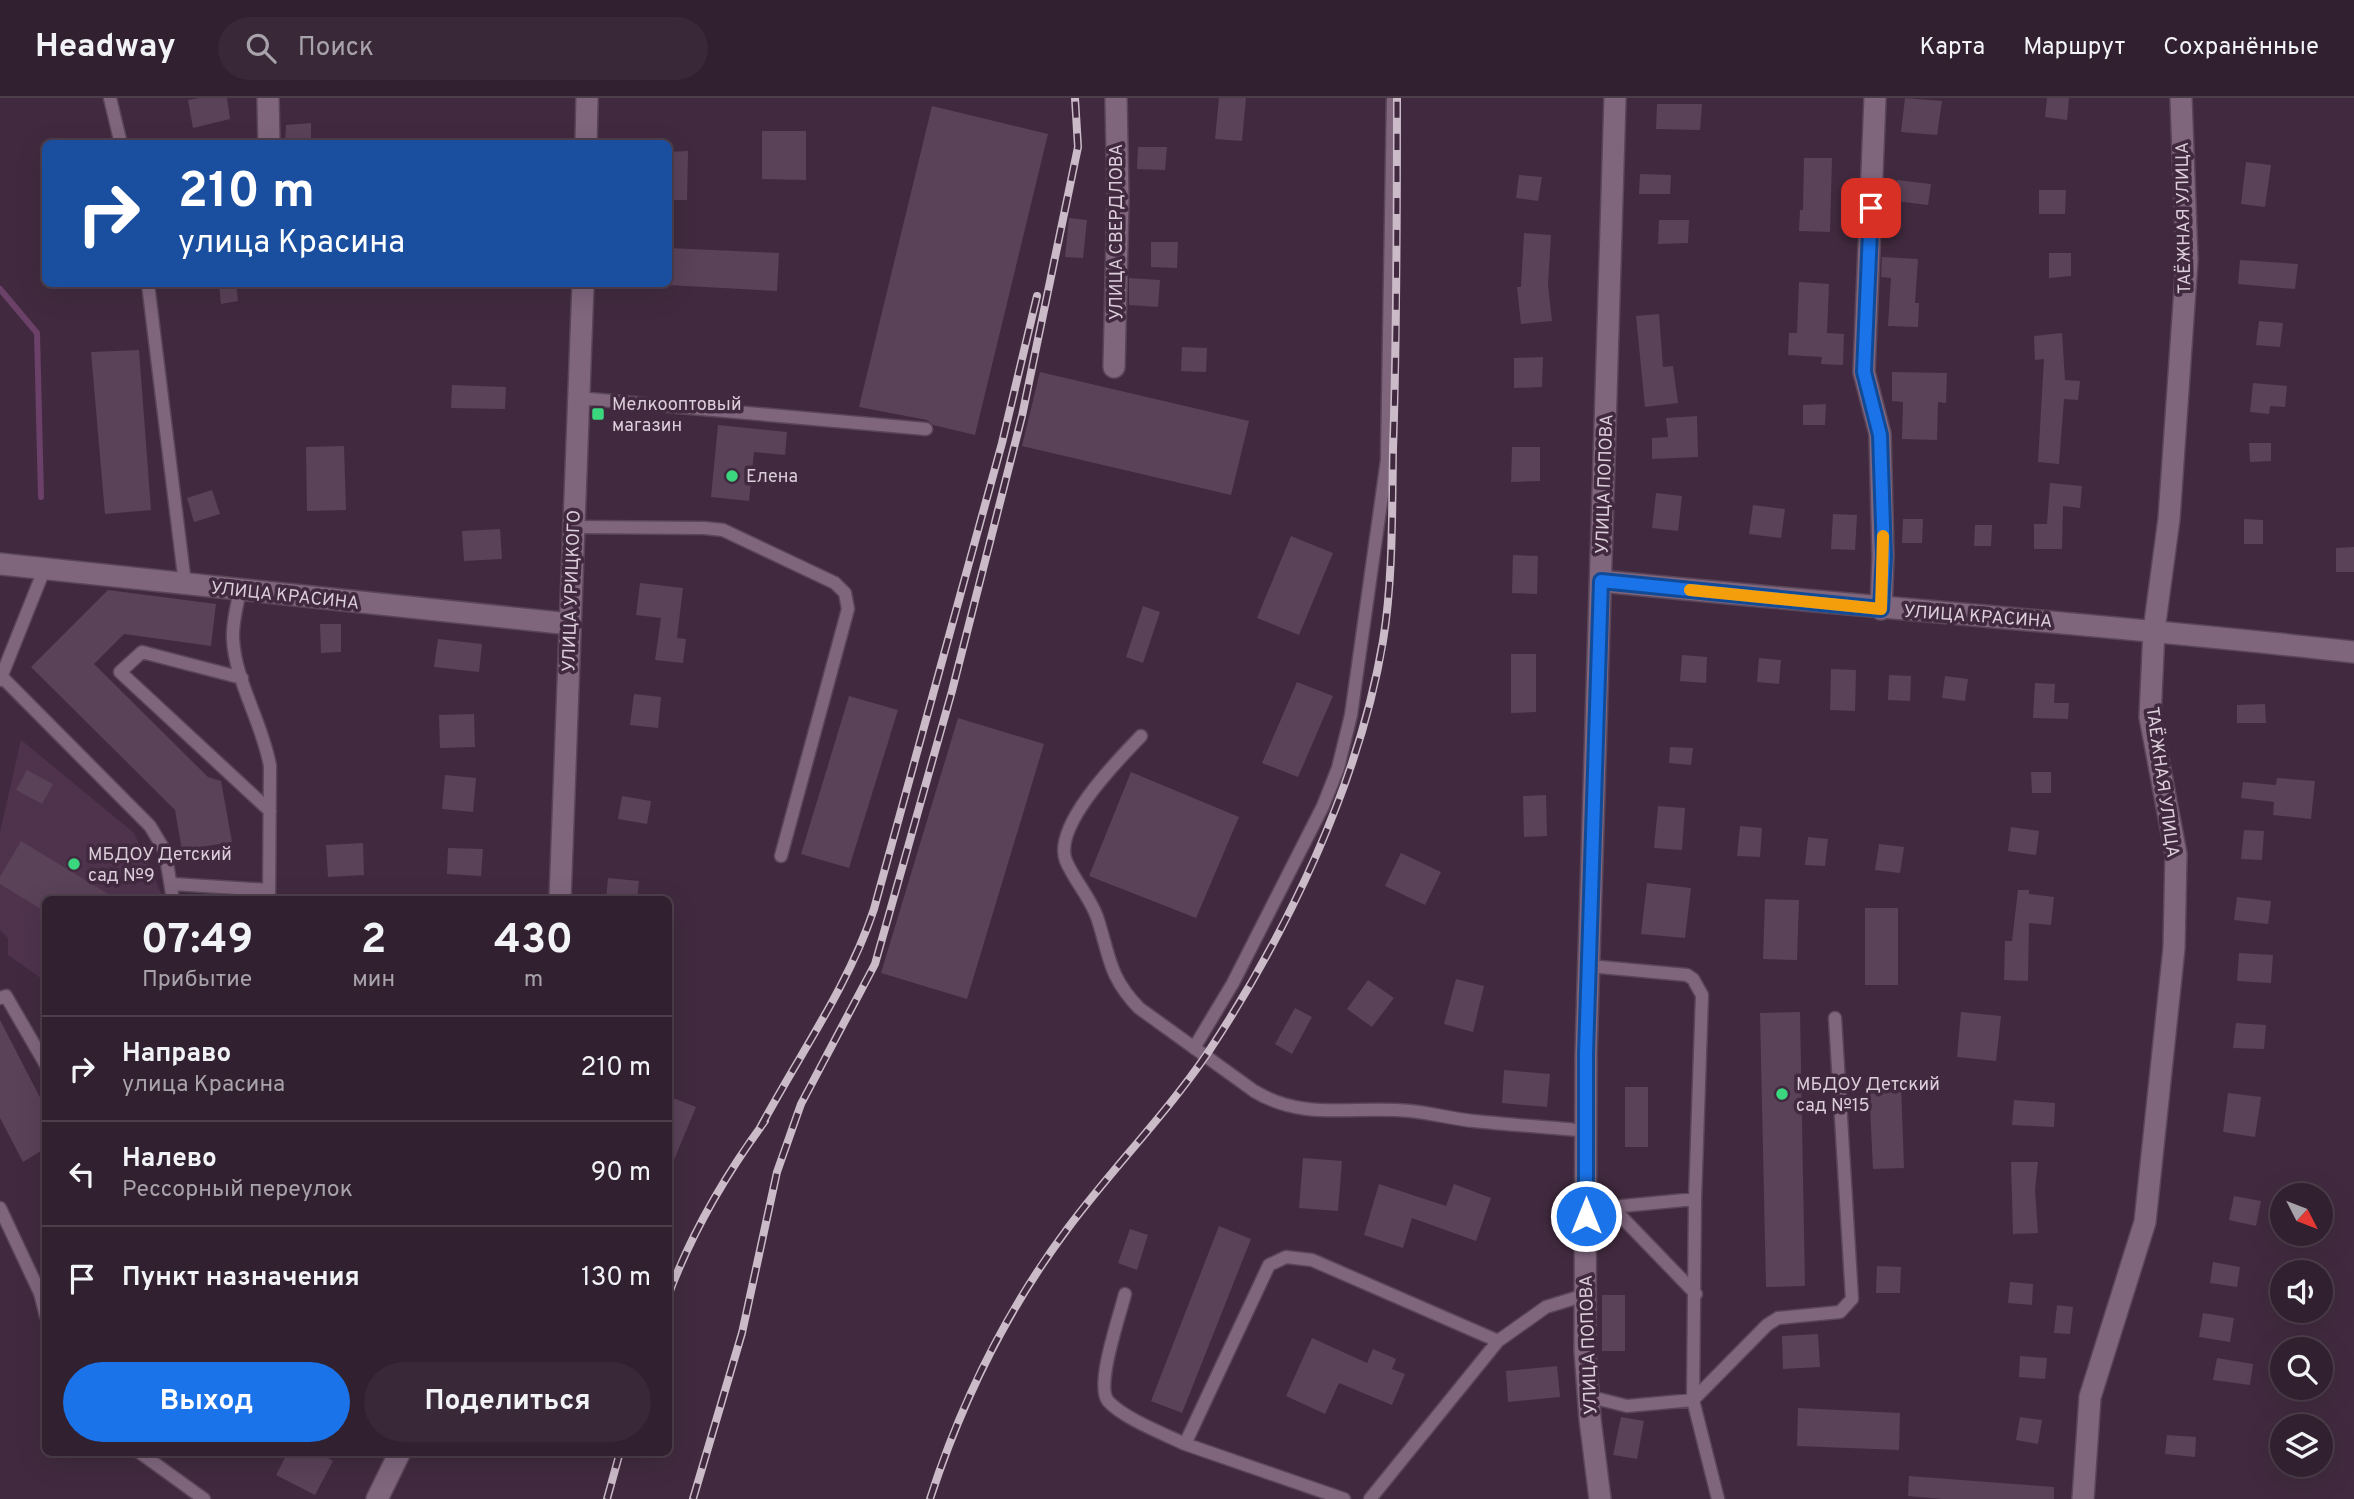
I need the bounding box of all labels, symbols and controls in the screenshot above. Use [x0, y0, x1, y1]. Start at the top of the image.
search box [218, 17, 708, 80]
text: Headway [35, 27, 176, 69]
icon: search [242, 29, 280, 67]
text: Поиск [298, 32, 374, 65]
text: Карта [1919, 33, 1985, 63]
text: Маршрут [2023, 33, 2125, 63]
text: Сохранённые [2163, 33, 2319, 63]
street label: ТАЁЖНАЯ УЛИЦА [2170, 142, 2197, 294]
street label: УЛИЦА СВЕРДЛОВА [1106, 144, 1129, 320]
text: 210 m [178, 163, 315, 225]
icon: right [63, 168, 154, 259]
pin [1841, 178, 1901, 238]
icon: arrive [1852, 189, 1890, 227]
text: улица Красина [178, 224, 405, 264]
place label: Мелкооптовый магазин [612, 394, 742, 438]
marker: Мелкооптовый магазин [590, 406, 606, 422]
street label: УЛИЦА ПОПОВА [1592, 414, 1619, 554]
place label: Елена [746, 466, 798, 489]
marker: Елена [724, 468, 740, 484]
street label: УЛИЦА УРИЦКОГО [558, 510, 587, 673]
street label: УЛИЦА КРАСИНА [209, 577, 360, 616]
street label: УЛИЦА КРАСИНА [1903, 601, 2053, 634]
street label: ТАЁЖНАЯ УЛИЦА [2140, 705, 2185, 859]
place label: МБДОУ Детский сад №9 [88, 844, 232, 888]
marker: МБДОУ Детский сад №9 [66, 856, 82, 872]
text: 07:49 [141, 915, 253, 968]
text: 2 [361, 915, 386, 968]
text: 430 [494, 915, 573, 968]
text: Прибытие [142, 966, 252, 995]
text: мин [352, 966, 395, 995]
text: m [524, 966, 543, 995]
text: Направо [122, 1038, 231, 1071]
icon: right [63, 1050, 101, 1088]
text: 210 m [581, 1052, 651, 1085]
text: улица Красина [122, 1071, 285, 1100]
place label: МБДОУ Детский сад №15 [1796, 1074, 1940, 1118]
marker: МБДОУ Детский сад №15 [1774, 1086, 1790, 1102]
text: Налево [122, 1143, 217, 1176]
icon: left [63, 1155, 101, 1193]
text: 90 m [591, 1157, 651, 1190]
text: Рессорный переулок [122, 1176, 353, 1205]
position arrow [1549, 1179, 1623, 1253]
north arrow [2270, 1183, 2333, 1246]
map controls [2270, 1183, 2333, 1477]
icon: arrive [63, 1260, 101, 1298]
button: sound [2270, 1260, 2333, 1323]
text: Пункт назначения [122, 1262, 360, 1295]
text: 130 m [581, 1262, 651, 1295]
street label: УЛИЦА ПОПОВА [1576, 1275, 1603, 1415]
button: search [2270, 1337, 2333, 1400]
button: Выход [63, 1362, 350, 1442]
button: Поделиться [364, 1362, 651, 1442]
button: layers [2270, 1414, 2333, 1477]

